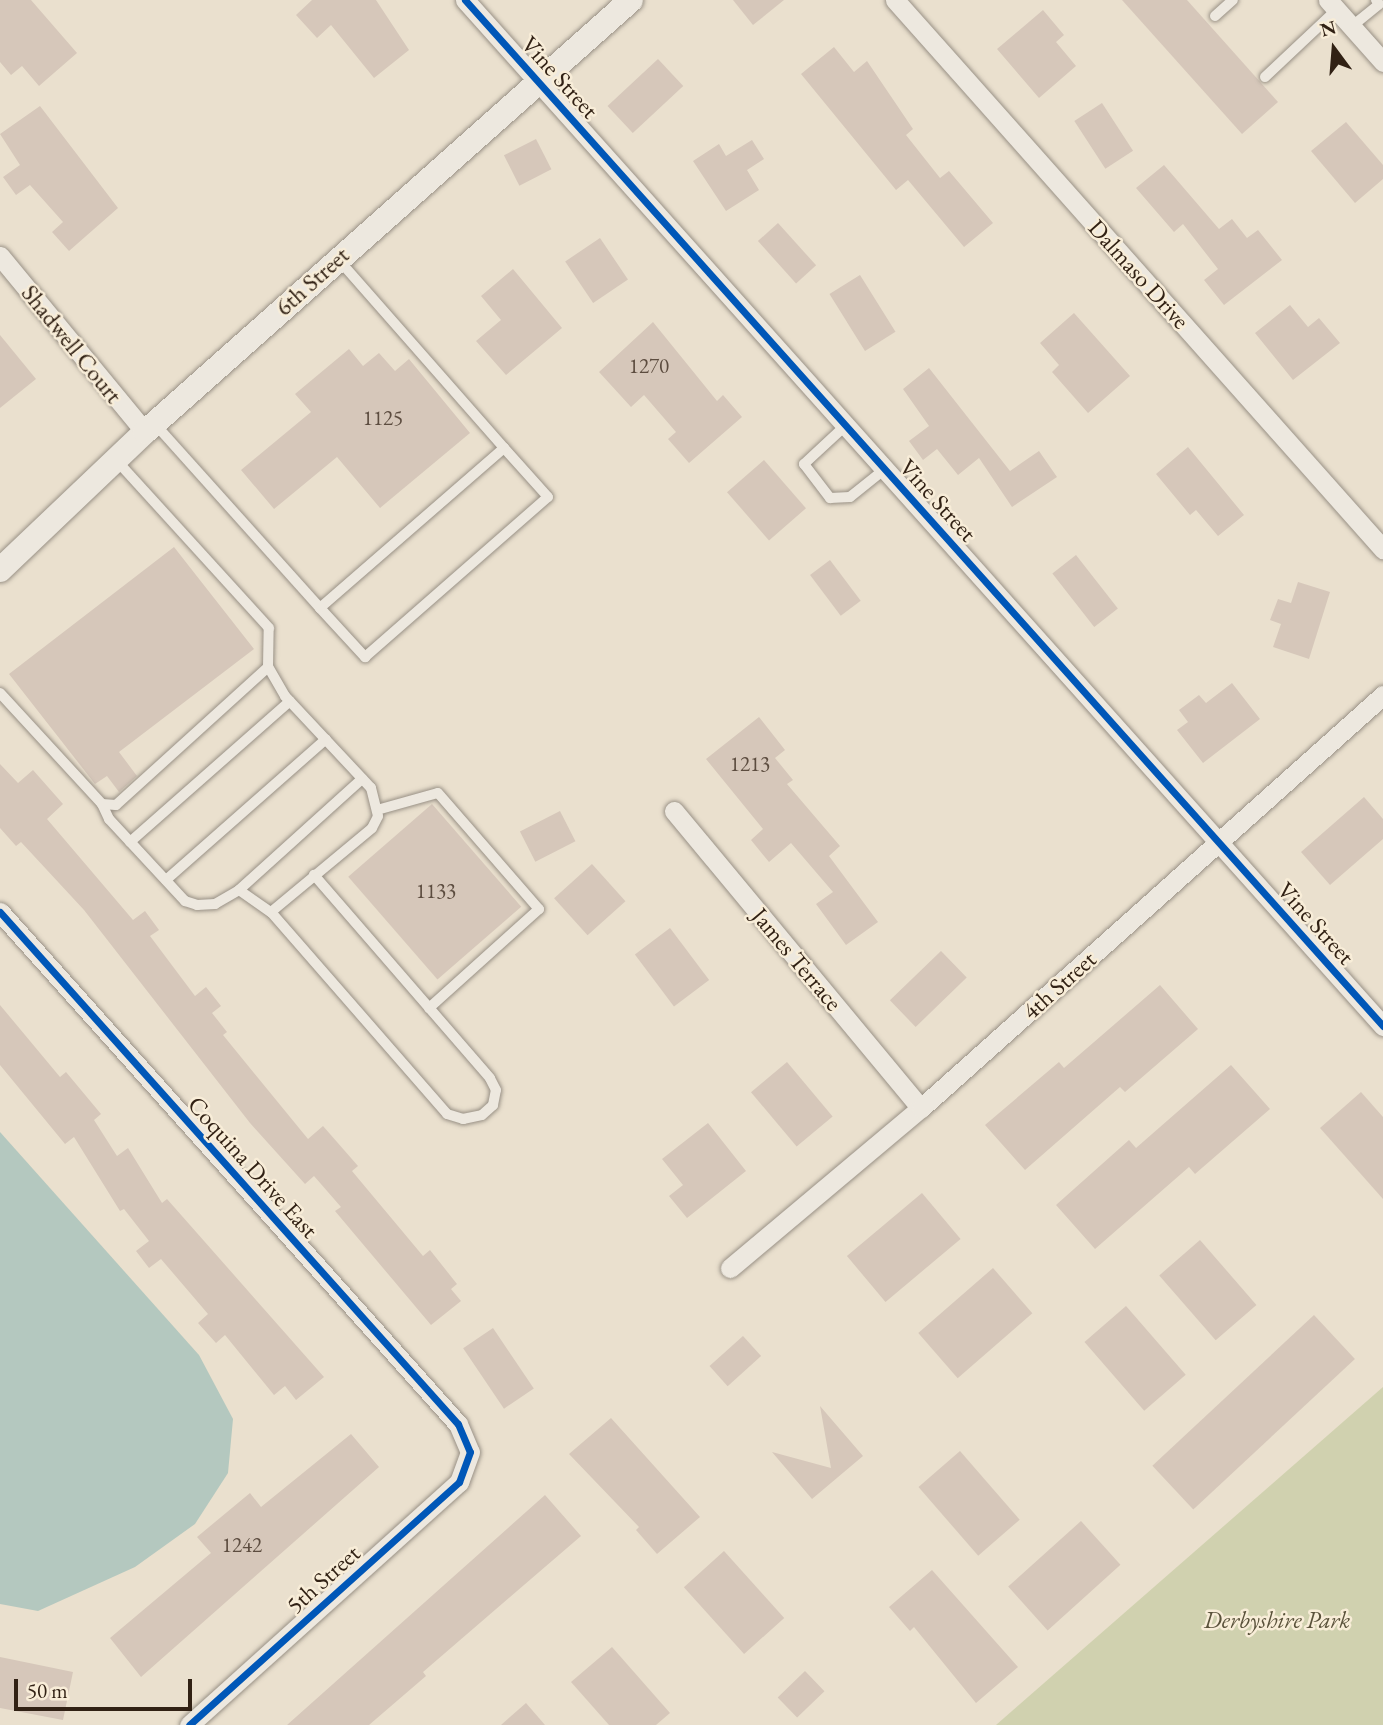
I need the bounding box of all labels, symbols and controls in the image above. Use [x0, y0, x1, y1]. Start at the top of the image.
north arrow [1299, 14, 1369, 84]
text: N [1317, 14, 1339, 42]
street label: Vine Street [515, 30, 605, 124]
street label: Dalmaso Drive [1082, 213, 1196, 335]
street label: 6th Street [269, 241, 355, 321]
street label: Shadwell Court [16, 279, 128, 409]
house number: 1270 [629, 353, 669, 379]
house number: 1125 [363, 405, 403, 431]
street label: Vine Street [893, 453, 983, 547]
house number: 1213 [730, 751, 770, 777]
street label: Vine Street [1271, 876, 1361, 970]
house number: 1133 [416, 878, 456, 904]
street label: James Terrace [746, 902, 848, 1016]
street label: 4th Street [1016, 945, 1102, 1025]
street label: Coquina Drive East [182, 1090, 324, 1244]
house number: 1242 [222, 1532, 262, 1558]
street label: 5th Street [280, 1539, 366, 1619]
park label: Derbyshire Park [1204, 1606, 1350, 1634]
scale bar [18, 1666, 196, 1710]
text: 50 m [27, 1677, 68, 1704]

